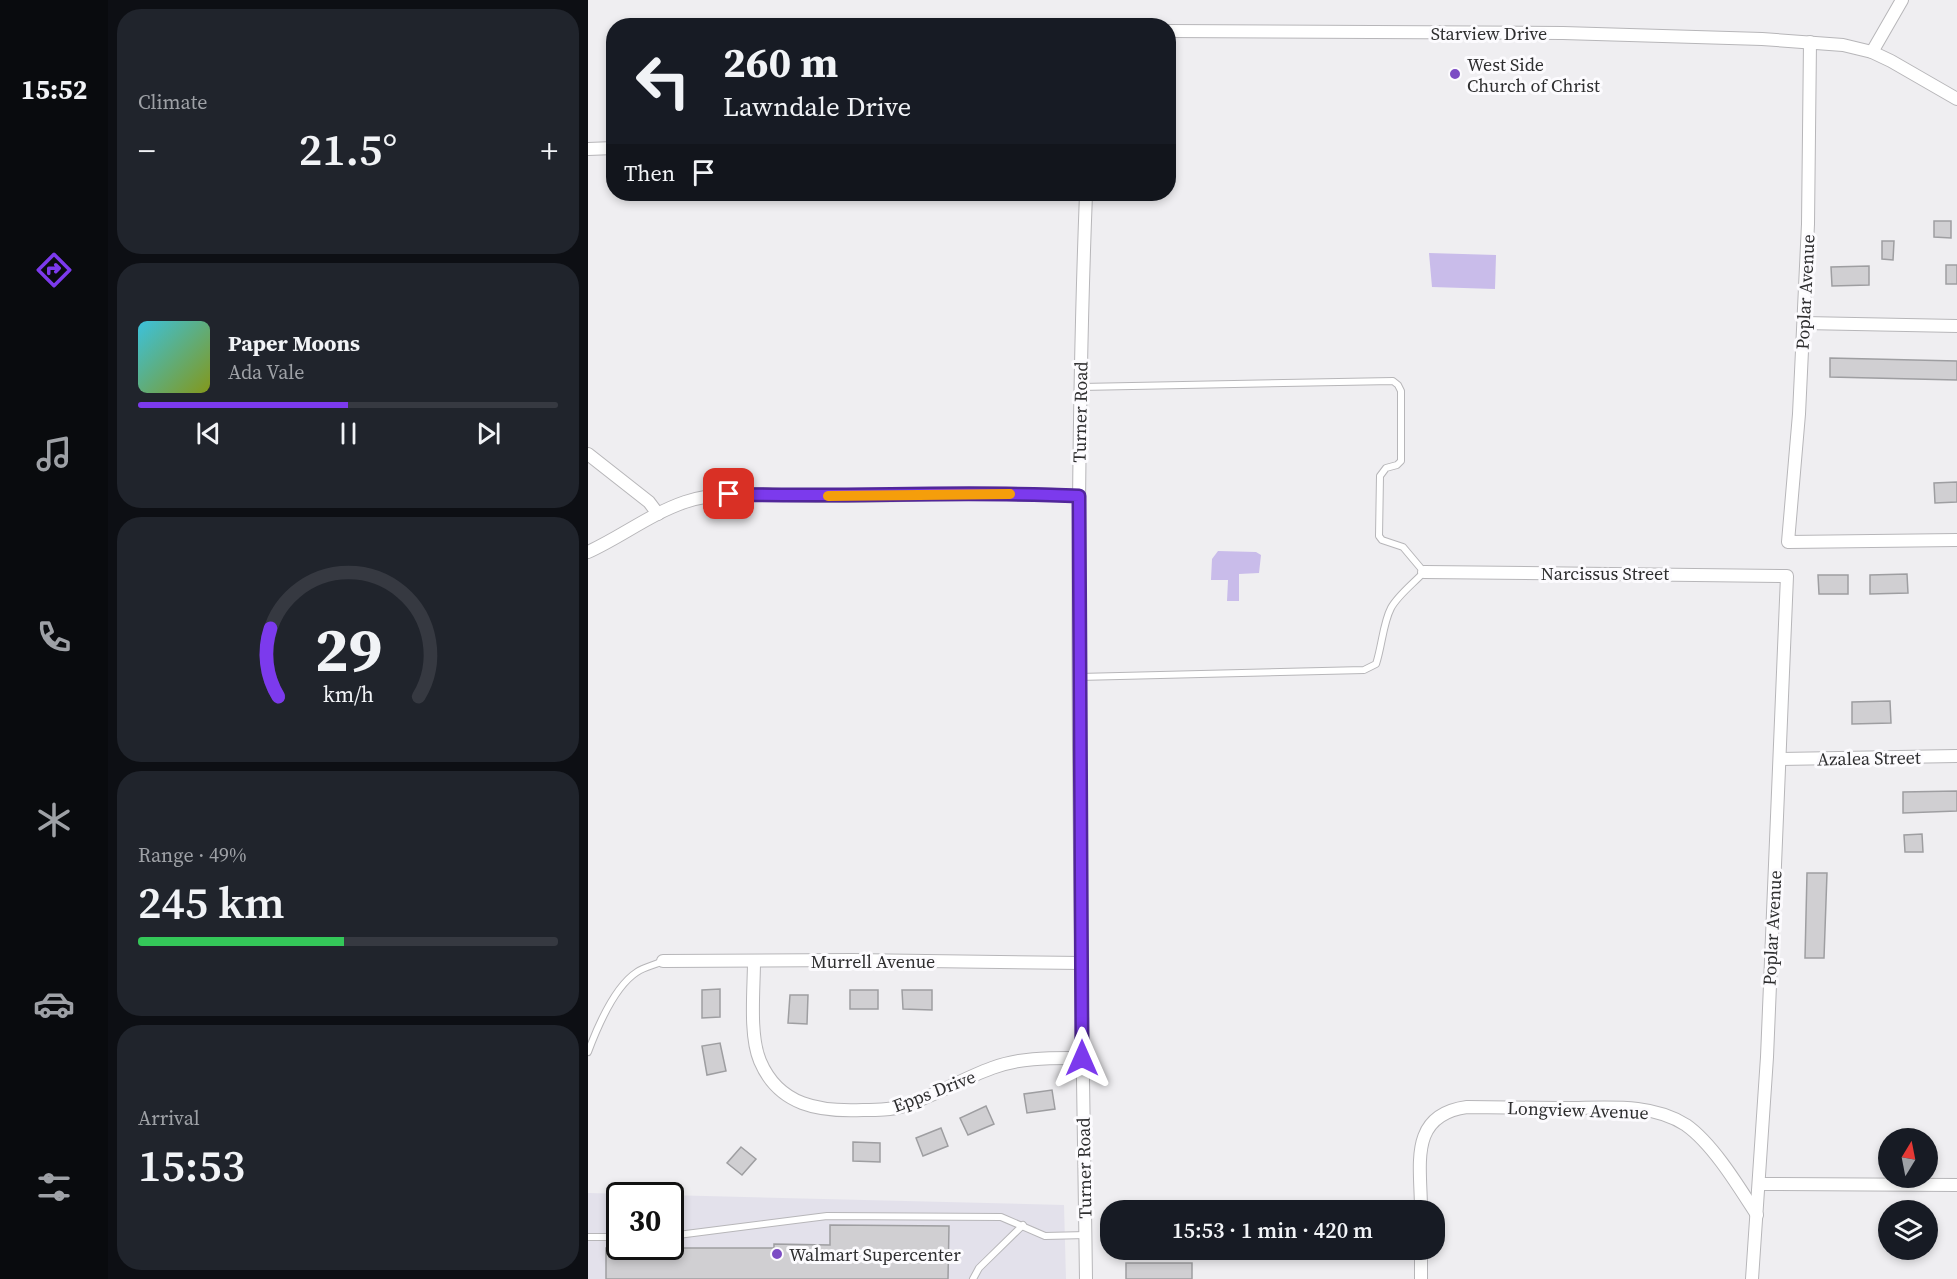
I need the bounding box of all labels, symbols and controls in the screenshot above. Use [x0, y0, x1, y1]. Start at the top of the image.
street label: Starview Drive [1431, 21, 1547, 46]
text: 260 m [723, 33, 838, 91]
icon: left [624, 42, 702, 120]
place label: West Side Church of Christ [1467, 52, 1600, 98]
marker: West Side Church of Christ [1448, 67, 1462, 81]
text: 15:52 [21, 71, 87, 108]
text: Climate [138, 88, 207, 116]
text: Lawndale Drive [723, 88, 911, 125]
text: 21.5° [299, 118, 397, 180]
text: − [138, 128, 156, 173]
text: + [541, 128, 558, 173]
icon: arrive [687, 156, 720, 189]
text: Then [624, 158, 675, 188]
street label: Poplar Avenue [1789, 234, 1821, 350]
icon: directions [33, 249, 75, 291]
text: Paper Moons [228, 328, 360, 358]
text: Ada Vale [228, 358, 304, 386]
street label: Turner Road [1067, 361, 1093, 463]
icon: previous [192, 417, 225, 450]
icon: pause [332, 417, 365, 450]
icon: next [472, 417, 505, 450]
icon: music [33, 433, 75, 475]
pin [703, 468, 754, 519]
icon: arrive [712, 477, 745, 510]
street label: Narcissus Street [1541, 561, 1669, 586]
text: 29 [314, 606, 382, 692]
icon: phone [33, 616, 75, 658]
text: km/h [322, 680, 374, 709]
street label: Azalea Street [1817, 745, 1921, 771]
icon: climate [33, 799, 75, 841]
text: Range · 49% [138, 841, 247, 869]
street label: Poplar Avenue [1756, 870, 1788, 986]
text: 245 km [138, 871, 285, 933]
street label: Murrell Avenue [811, 949, 935, 974]
icon: car [33, 983, 75, 1025]
position arrow [1050, 1026, 1114, 1090]
street label: Epps Drive [889, 1064, 979, 1118]
street label: Longview Avenue [1507, 1095, 1649, 1125]
text: Arrival [138, 1104, 200, 1132]
street label: Turner Road [1071, 1117, 1097, 1219]
north arrow [1878, 1128, 1938, 1188]
map controls [1878, 1128, 1938, 1260]
text: 15:53 [138, 1134, 245, 1196]
icon: filters [33, 1166, 75, 1208]
speed limit sign: 30 [606, 1182, 684, 1260]
button: layers [1878, 1200, 1938, 1260]
text: 15:53 · 1 min · 420 m [1172, 1215, 1373, 1245]
place label: Walmart Supercenter [789, 1242, 961, 1267]
marker: Walmart Supercenter [770, 1247, 784, 1261]

